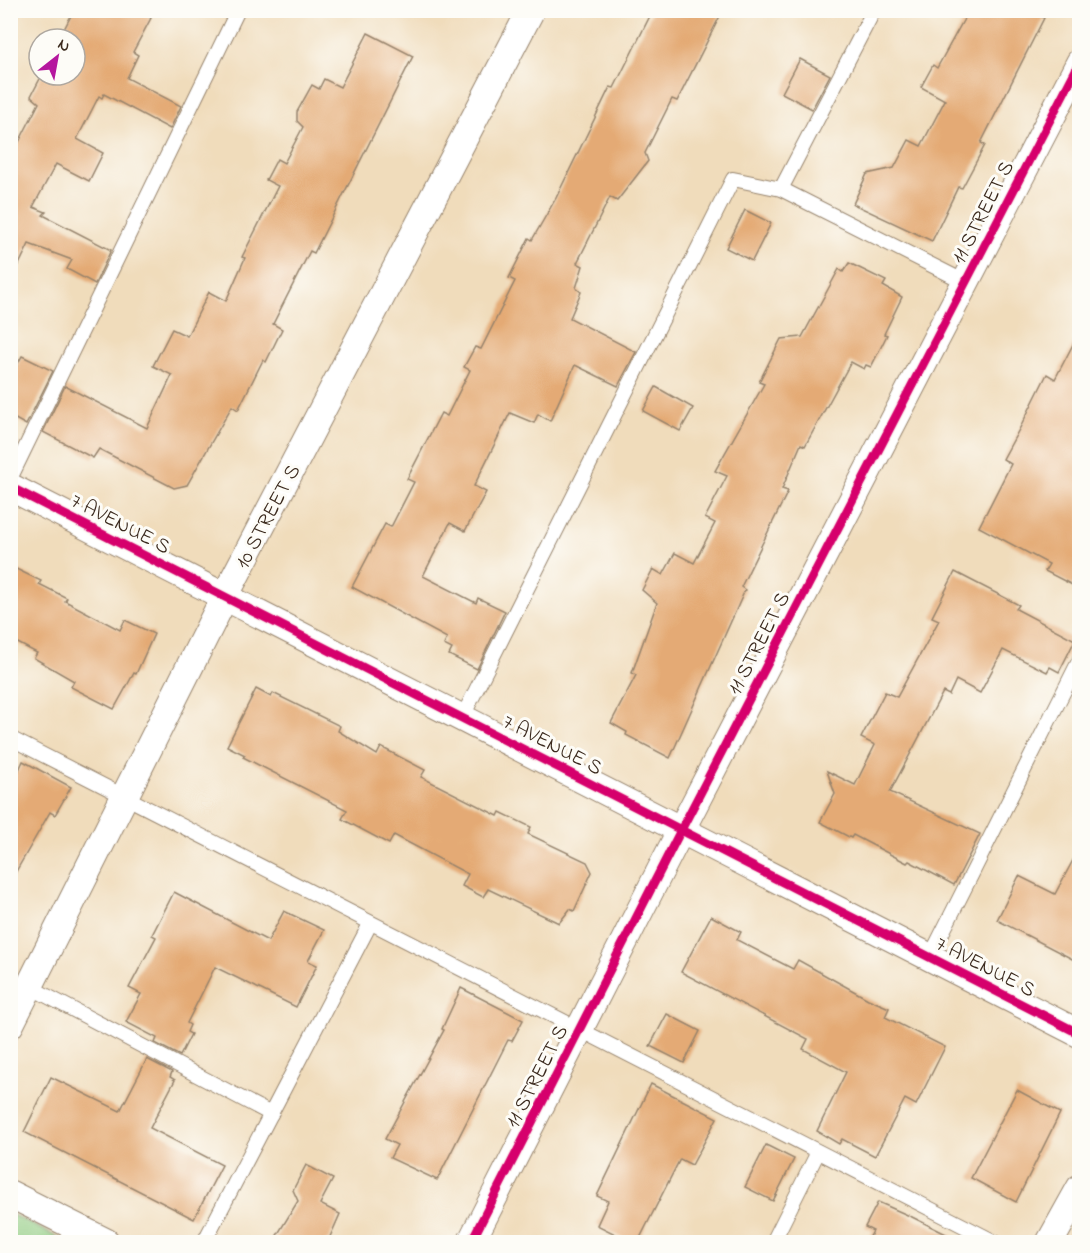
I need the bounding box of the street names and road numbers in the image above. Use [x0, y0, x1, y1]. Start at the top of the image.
street label: 11 STREET S [945, 156, 1023, 270]
street label: 10 STREET S [229, 459, 309, 574]
street label: 7 AVENUE S [65, 487, 175, 563]
street label: 11 STREET S [721, 587, 799, 701]
street label: 7 AVENUE S [497, 708, 607, 784]
street label: 7 AVENUE S [930, 930, 1040, 1006]
street label: 11 STREET S [499, 1020, 577, 1134]

